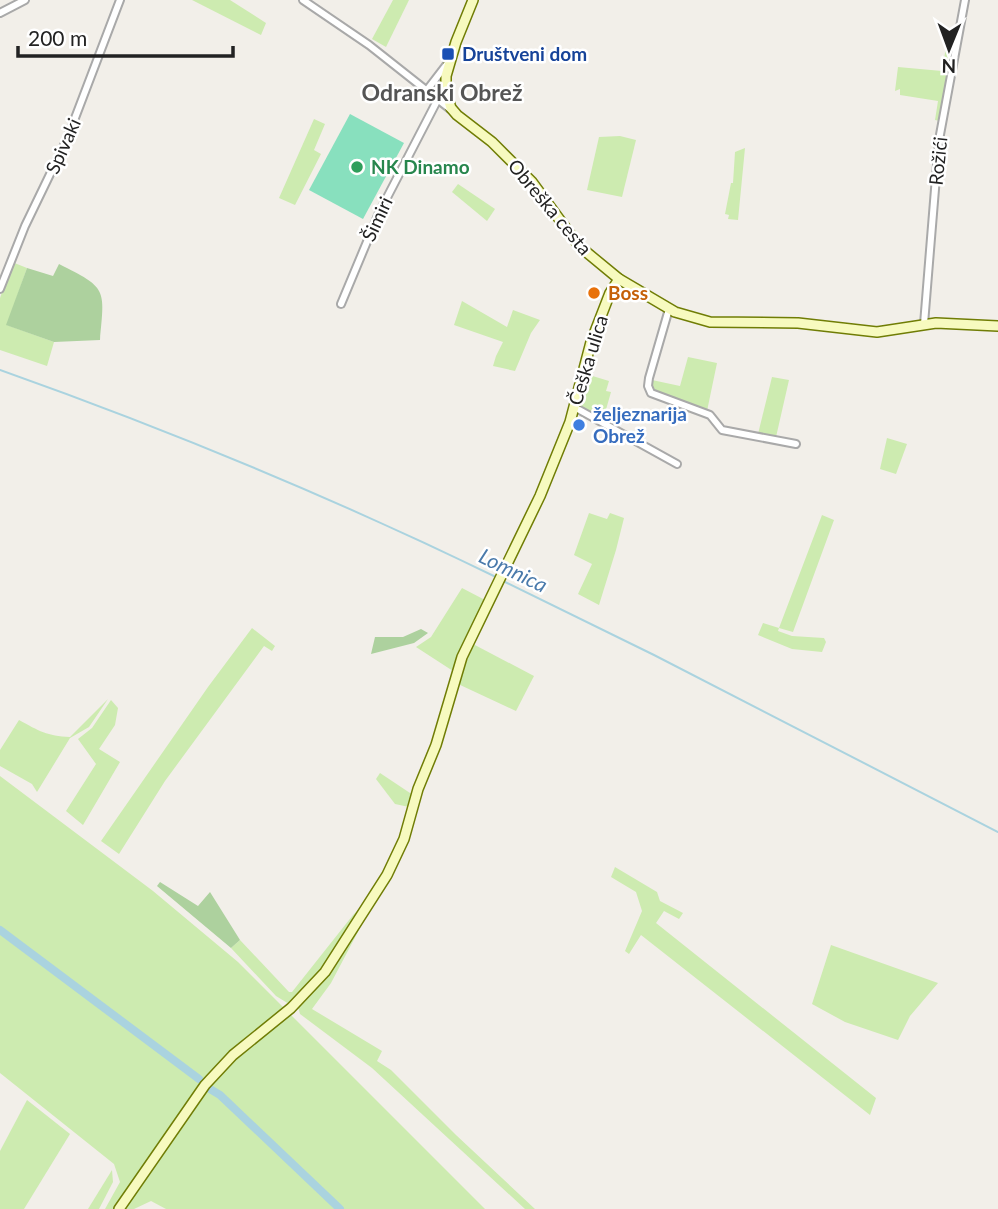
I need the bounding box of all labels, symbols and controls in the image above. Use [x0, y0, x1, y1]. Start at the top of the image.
scale bar [18, 14, 233, 58]
north arrow [914, 14, 984, 84]
text: 200 m [28, 25, 87, 50]
place label: Društveni dom [462, 42, 587, 65]
marker: Društveni dom [440, 46, 456, 62]
text: N [941, 55, 956, 78]
district label: Odranski Obrež [362, 78, 522, 106]
street label: Spivaki [40, 114, 85, 177]
street label: Rožići [924, 136, 951, 186]
street label: Obreška cesta [504, 154, 597, 259]
place label: NK Dinamo [371, 155, 470, 178]
marker: NK Dinamo [349, 159, 365, 175]
street label: Šimiri [356, 193, 397, 245]
place label: Boss [608, 281, 648, 304]
marker: Boss [586, 285, 602, 301]
street label: Češka ulica [563, 312, 612, 408]
place label: željeznarija Obrež [593, 402, 687, 447]
marker: željeznarija Obrež [571, 417, 587, 433]
water label: Lomnica [475, 542, 552, 597]

